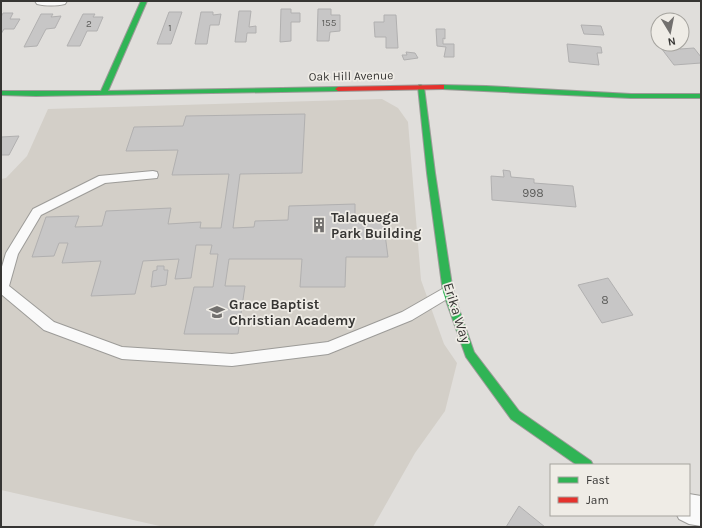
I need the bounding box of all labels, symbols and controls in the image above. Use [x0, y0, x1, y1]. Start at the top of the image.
north arrow [650, 12, 690, 52]
house number: 155 [322, 17, 337, 29]
house number: 2 [86, 18, 92, 30]
house number: 1 [168, 22, 172, 34]
text: N [667, 34, 677, 48]
street label: Oak Hill Avenue [309, 68, 393, 84]
house number: 998 [522, 186, 544, 200]
place label: Talaquega Park Building [331, 209, 421, 242]
building icon: Talaquega Park Building [310, 216, 328, 234]
street label: Erika Way [440, 281, 474, 346]
house number: 8 [601, 293, 609, 307]
place label: Grace Baptist Christian Academy [229, 296, 355, 329]
school or university icon: Grace Baptist Christian Academy [208, 303, 226, 321]
legend [550, 464, 690, 516]
text: Fast [586, 473, 610, 487]
text: Jam [586, 493, 609, 507]

